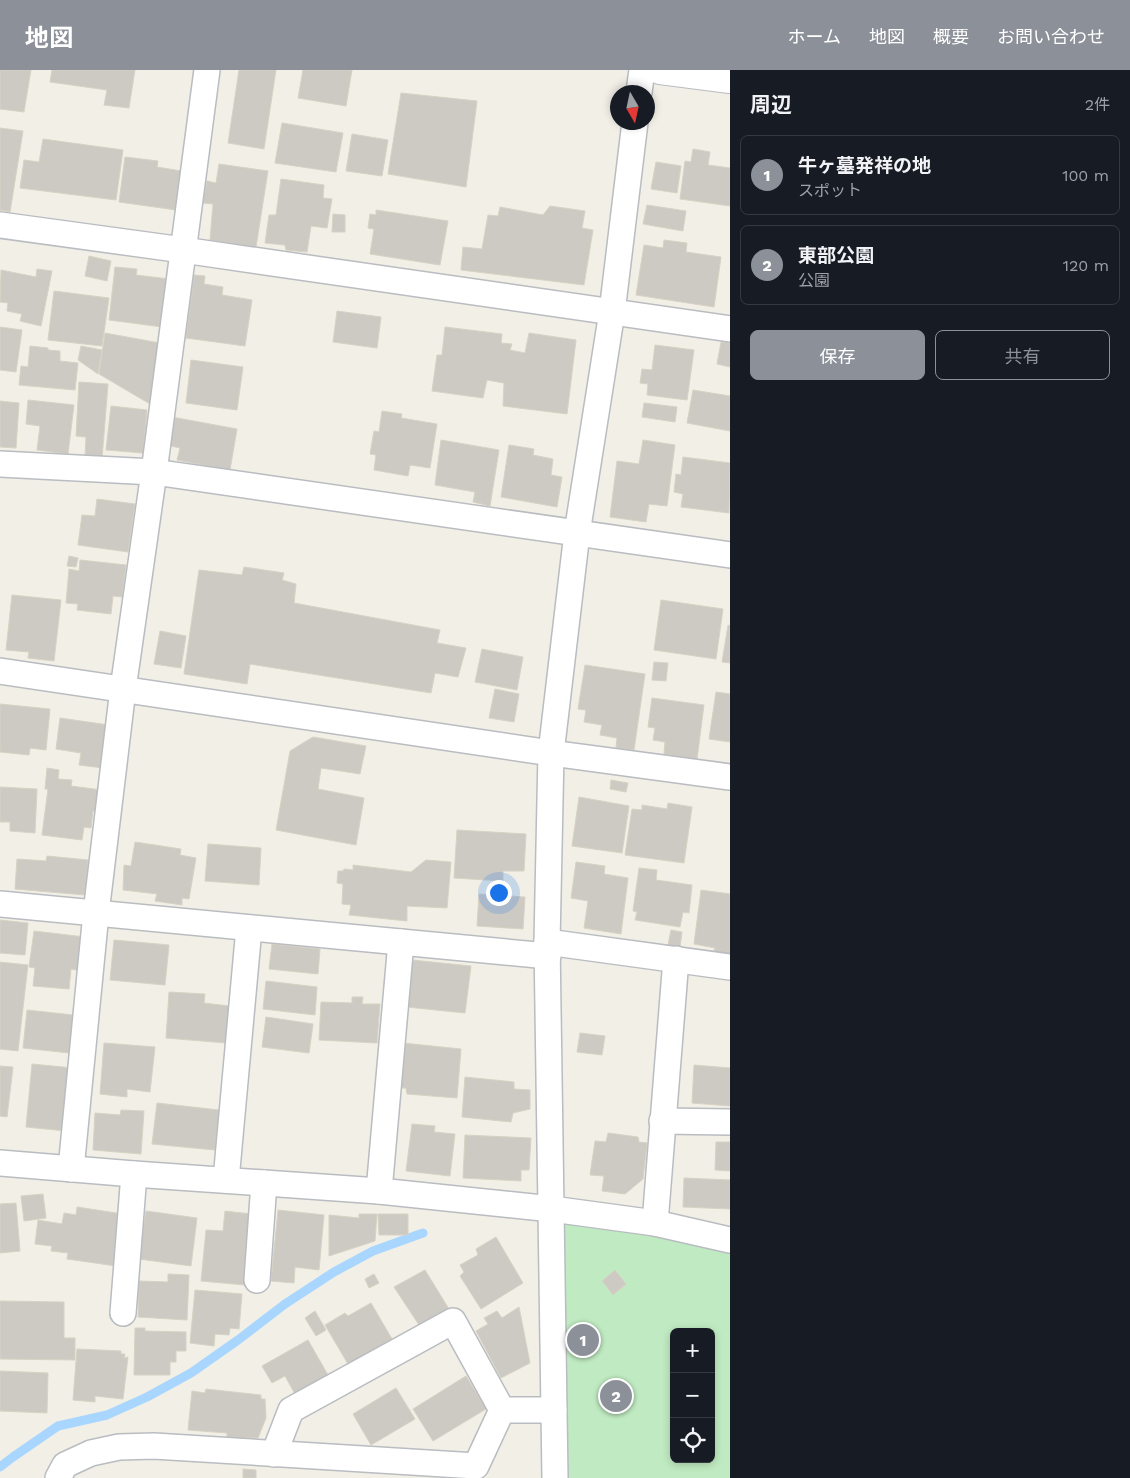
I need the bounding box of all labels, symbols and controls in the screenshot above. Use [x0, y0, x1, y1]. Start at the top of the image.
text: 地図 [25, 24, 73, 52]
text: ホーム [788, 26, 841, 47]
text: 地図 [869, 26, 905, 47]
text: 概要 [933, 26, 969, 47]
text: お問い合わせ [997, 26, 1105, 47]
north arrow [610, 85, 655, 130]
text: 周辺 [750, 92, 792, 117]
text: 2件 [1085, 95, 1110, 114]
text: 牛ヶ墓発祥の地 [798, 154, 931, 177]
text: 1 [764, 166, 770, 185]
text: 100 m [1062, 166, 1109, 185]
text: スポット [798, 181, 862, 200]
text: 東部公園 [798, 244, 874, 267]
text: 2 [762, 256, 772, 275]
text: 120 m [1063, 256, 1109, 275]
text: 公園 [798, 271, 830, 290]
button: 保存 [750, 330, 925, 380]
button: 共有 [935, 330, 1110, 380]
your location [486, 880, 512, 906]
pin: 1 [567, 1321, 599, 1359]
map controls [670, 1328, 715, 1463]
button: + [670, 1328, 715, 1373]
button: − [670, 1373, 715, 1418]
pin: 2 [600, 1377, 632, 1415]
button: locate [670, 1418, 715, 1463]

